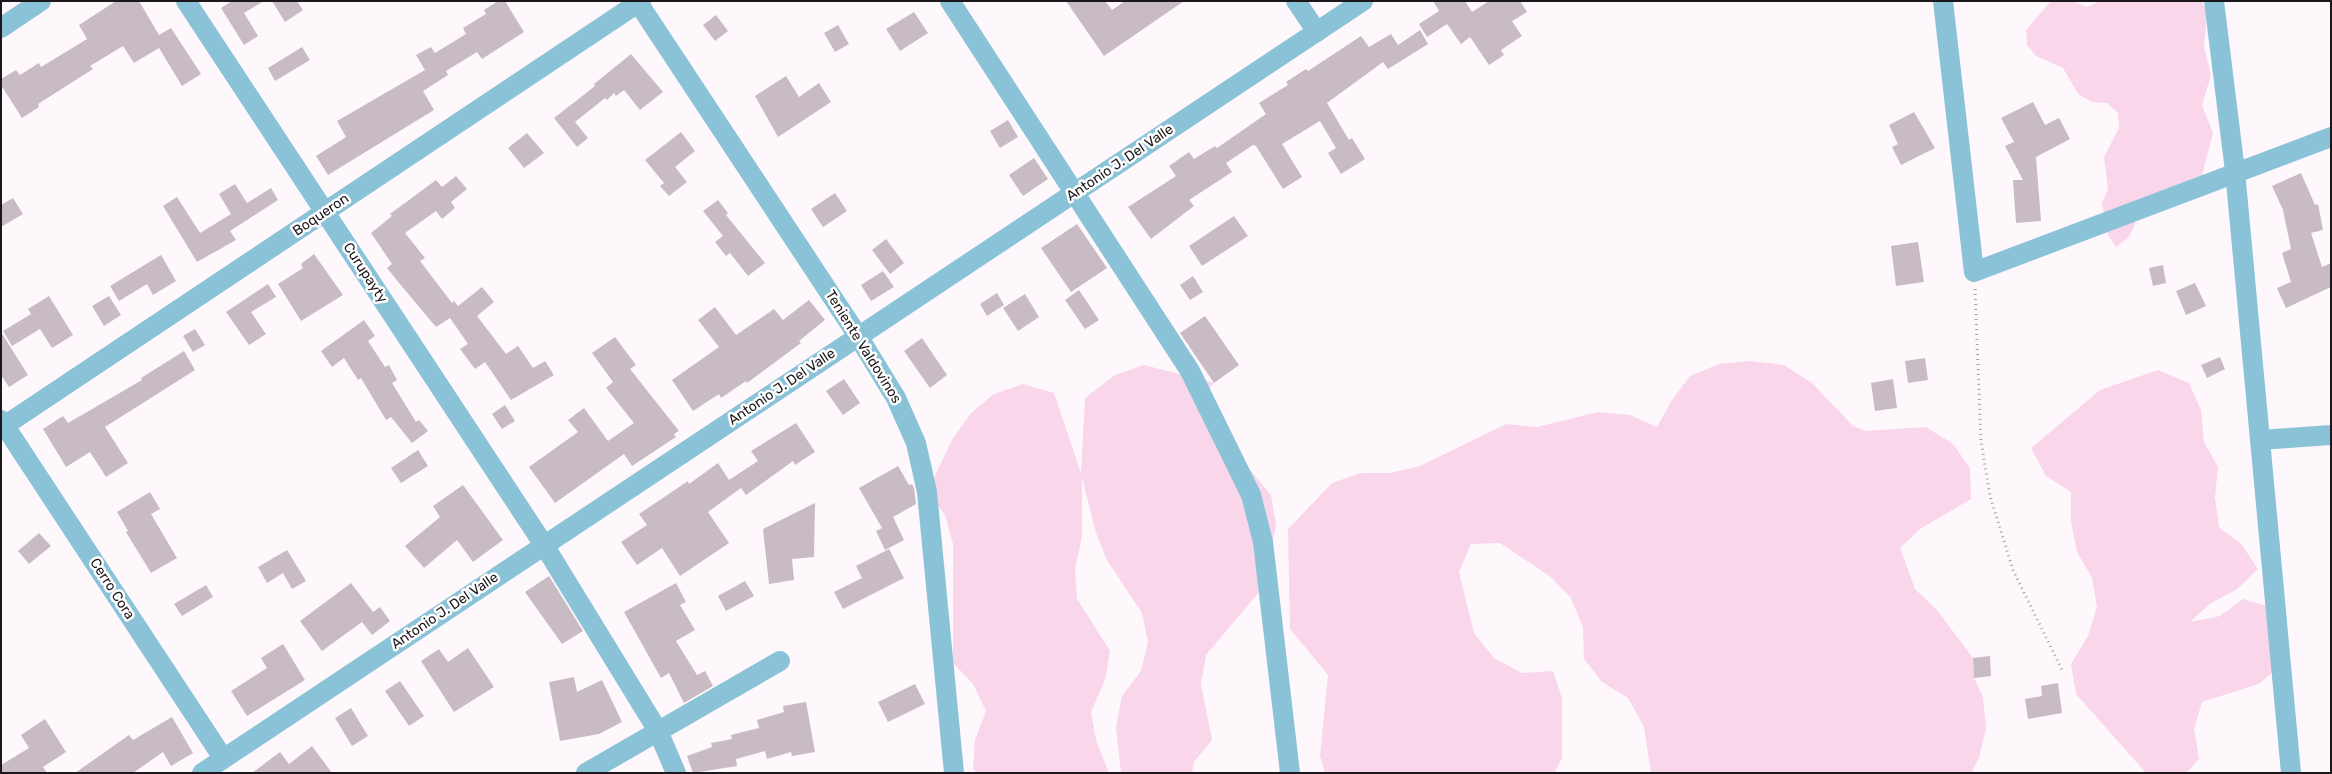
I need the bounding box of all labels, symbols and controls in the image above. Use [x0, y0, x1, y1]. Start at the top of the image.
street label: Antonio J. Del Valle [1063, 121, 1177, 205]
street label: Boqueron [290, 190, 352, 240]
street label: Curupayty [339, 240, 391, 306]
street label: Teniente Valdovinos [821, 287, 905, 407]
street label: Antonio J. Del Valle [725, 345, 839, 429]
street label: Cerro Cora [86, 555, 138, 623]
street label: Antonio J. Del Valle [388, 569, 502, 653]

